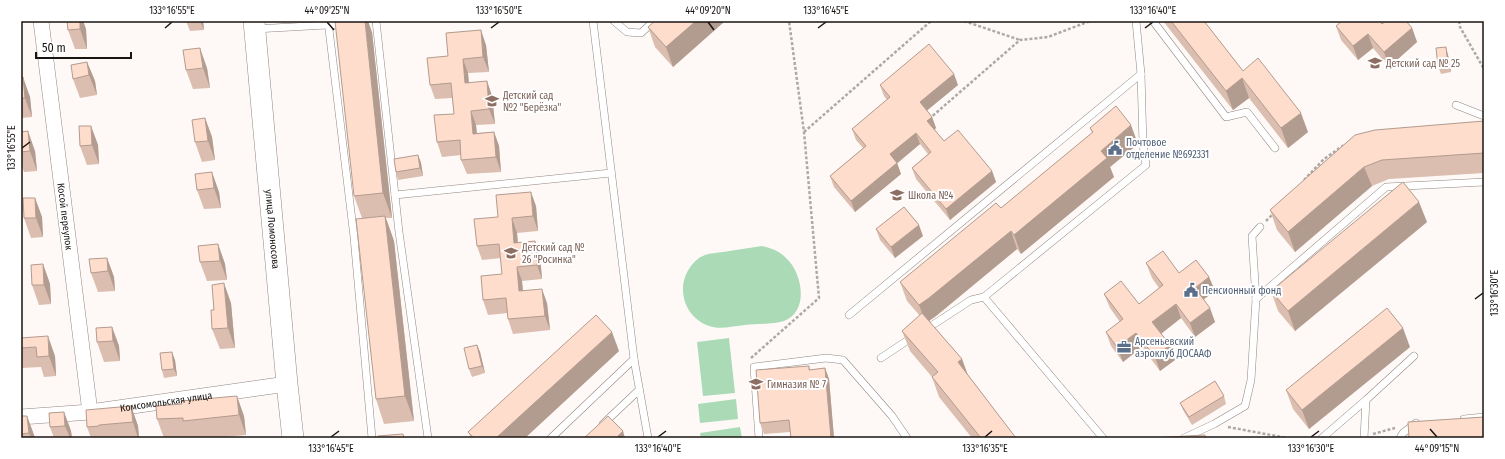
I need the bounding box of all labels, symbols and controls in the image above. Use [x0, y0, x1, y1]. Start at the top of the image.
text: 133°16'55"E [149, 5, 195, 17]
text: 44°09'25"N [305, 5, 349, 17]
text: 133°16'50"E [476, 5, 523, 17]
text: 44°09'20"N [685, 5, 731, 17]
text: 133°16'45"E [803, 5, 849, 17]
text: 133°16'40"E [1130, 5, 1176, 17]
scale bar [36, 34, 131, 60]
text: 50 m [42, 41, 66, 55]
school or university icon: Детский сад № 25 [1367, 55, 1383, 71]
place label: Детский сад № 25 [1385, 58, 1460, 70]
place label: Детский сад №2 "Берёзка" [502, 90, 562, 114]
school or university icon: Детский сад №2 "Берёзка" [484, 93, 500, 109]
text: 133°16'55"E [6, 125, 18, 171]
place label: Почтовое отделение №692331 [1126, 137, 1209, 161]
public building icon: Почтовое отделение №692331 [1107, 140, 1123, 156]
street label: Косой переулок [54, 182, 75, 251]
school or university icon: Школа №4 [889, 187, 905, 203]
street label: улица Ломоносова [262, 189, 282, 270]
place label: Школа №4 [908, 190, 953, 202]
place label: Детский сад № 26 "Росинка" [521, 242, 585, 266]
school or university icon: Детский сад № 26 "Росинка" [503, 245, 519, 261]
text: 133°16'30"E [1489, 270, 1501, 316]
public building icon: Пенсионный фонд [1183, 282, 1199, 298]
place label: Пенсионный фонд [1202, 285, 1281, 297]
place label: Арсеньевский аэроклуб ДОСААФ [1135, 336, 1212, 360]
office icon: Арсеньевский аэроклуб ДОСААФ [1116, 339, 1132, 355]
school or university icon: Гимназия № 7 [748, 376, 764, 392]
place label: Гимназия № 7 [767, 379, 826, 391]
street label: Комсомольская улица [119, 390, 213, 415]
text: 133°16'45"E [308, 443, 354, 455]
text: 133°16'40"E [635, 443, 681, 455]
text: 133°16'35"E [962, 443, 1008, 455]
text: 133°16'30"E [1288, 443, 1334, 455]
text: 44°09'15"N [1415, 443, 1459, 455]

